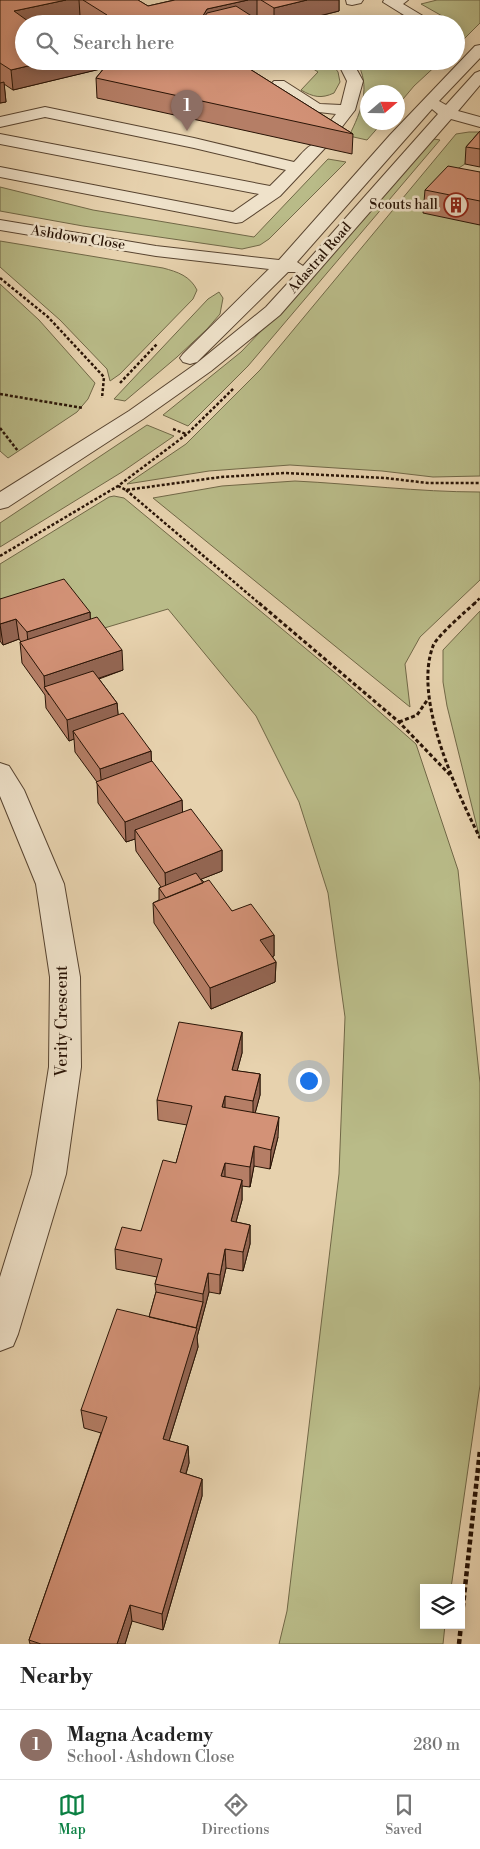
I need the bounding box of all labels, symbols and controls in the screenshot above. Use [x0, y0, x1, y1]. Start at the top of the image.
search box [15, 15, 465, 70]
icon: search [33, 29, 61, 57]
text: Search here [73, 31, 174, 55]
north arrow [360, 85, 405, 130]
pin: 1 [171, 90, 203, 131]
building icon: Scouts hall [443, 192, 469, 218]
place label: Scouts hall [369, 196, 438, 214]
street label: Adastral Road [284, 219, 356, 298]
street label: Ashdown Close [29, 221, 126, 254]
street label: Verity Crescent [52, 965, 72, 1078]
your location [296, 1068, 322, 1094]
map controls [420, 1584, 465, 1629]
button: layers [420, 1584, 465, 1629]
text: Nearby [20, 1664, 93, 1690]
text: Magna Academy [67, 1723, 213, 1747]
text: 1 [32, 1735, 40, 1755]
text: 280 m [413, 1735, 460, 1755]
text: School · Ashdown Close [67, 1747, 235, 1767]
tab: Map [58, 1791, 86, 1839]
tab: Directions [202, 1791, 269, 1839]
tab: Saved [385, 1791, 422, 1839]

